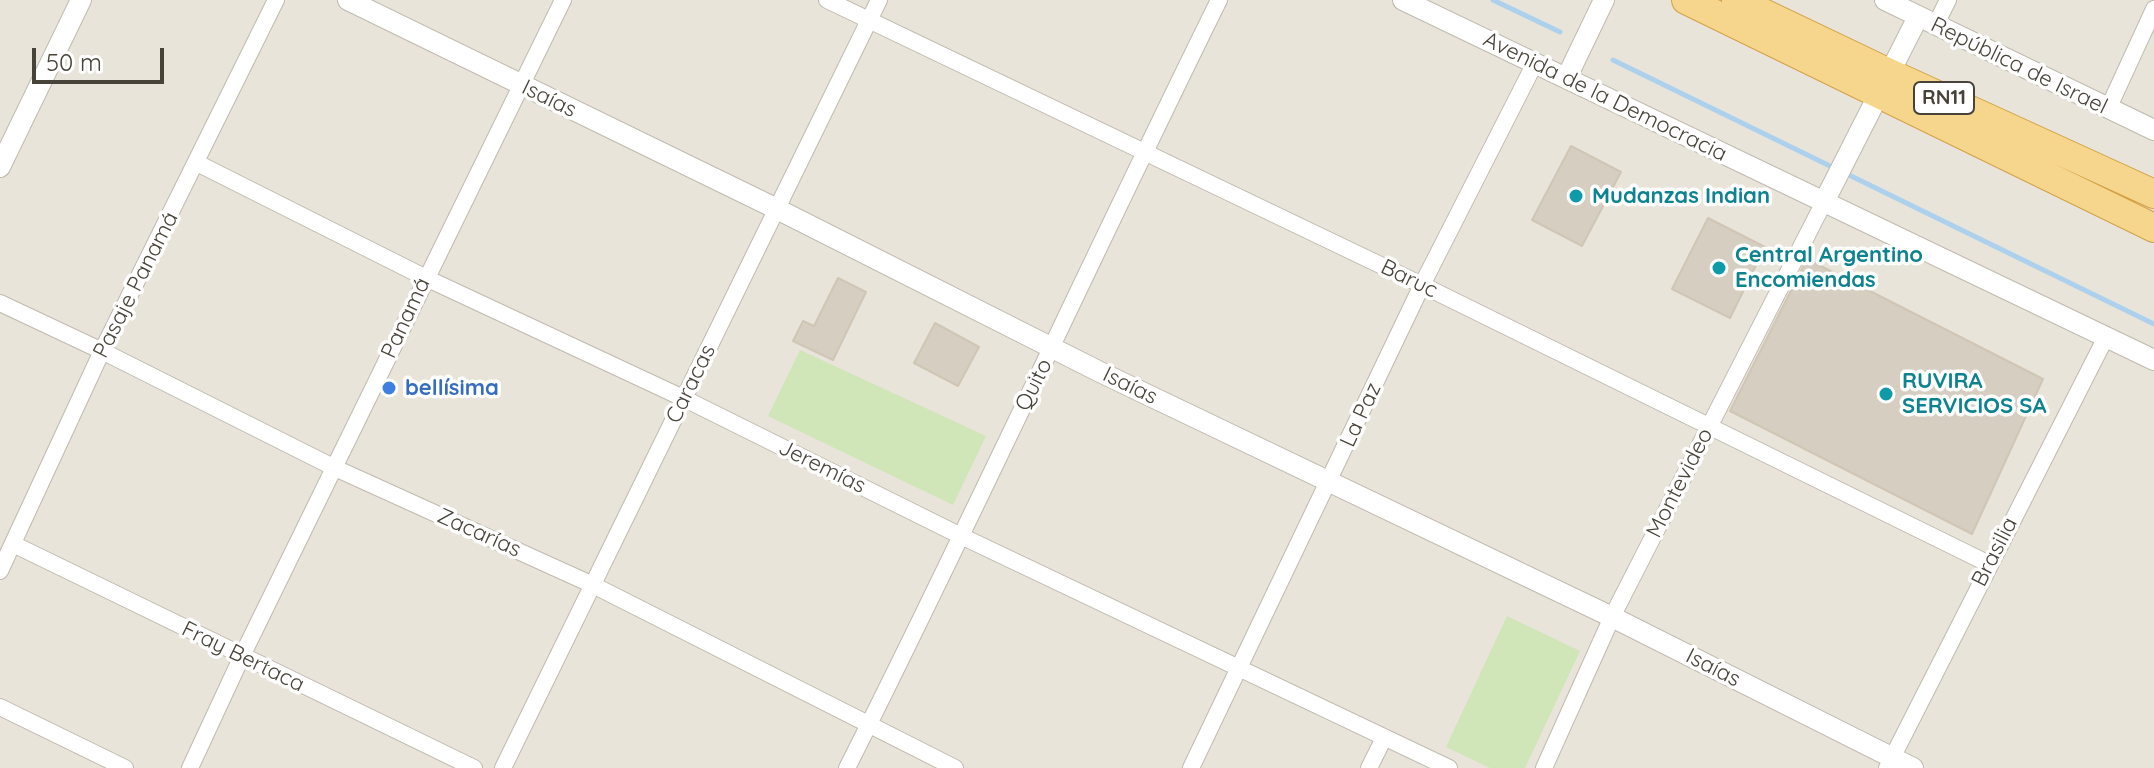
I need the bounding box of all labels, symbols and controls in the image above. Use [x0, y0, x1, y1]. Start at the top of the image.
street label: República de Israel [1926, 12, 2112, 120]
street label: Avenida de la Democracia [1479, 26, 1731, 168]
scale bar [36, 32, 168, 82]
text: 50 m [46, 47, 102, 77]
street label: Isaías [517, 74, 581, 124]
road number: RN11 [1914, 82, 1974, 114]
place label: Mudanzas Indian [1592, 183, 1770, 209]
marker: Mudanzas Indian [1567, 187, 1585, 205]
street label: Pasaje Panamá [88, 208, 184, 362]
place label: Central Argentino Encomiendas [1735, 242, 1923, 294]
street label: Baruc [1376, 254, 1442, 304]
marker: Central Argentino Encomiendas [1710, 259, 1728, 277]
street label: Panamá [376, 274, 436, 362]
street label: Caracas [661, 340, 721, 428]
street label: Quito [1010, 355, 1058, 415]
street label: Isaías [1098, 361, 1162, 411]
place label: RUVIRA SERVICIOS SA [1902, 368, 2046, 420]
place label: bellísima [405, 375, 499, 401]
marker: bellísima [380, 379, 398, 397]
street label: La Paz [1335, 379, 1387, 451]
marker: RUVIRA SERVICIOS SA [1877, 385, 1895, 403]
street label: Montevideo [1641, 424, 1719, 542]
street label: Jeremías [774, 435, 870, 499]
street label: Zacarías [433, 503, 525, 563]
street label: Brasilia [1966, 513, 2024, 591]
street label: Fray Bertaca [177, 616, 309, 698]
street label: Isaías [1681, 643, 1745, 693]

